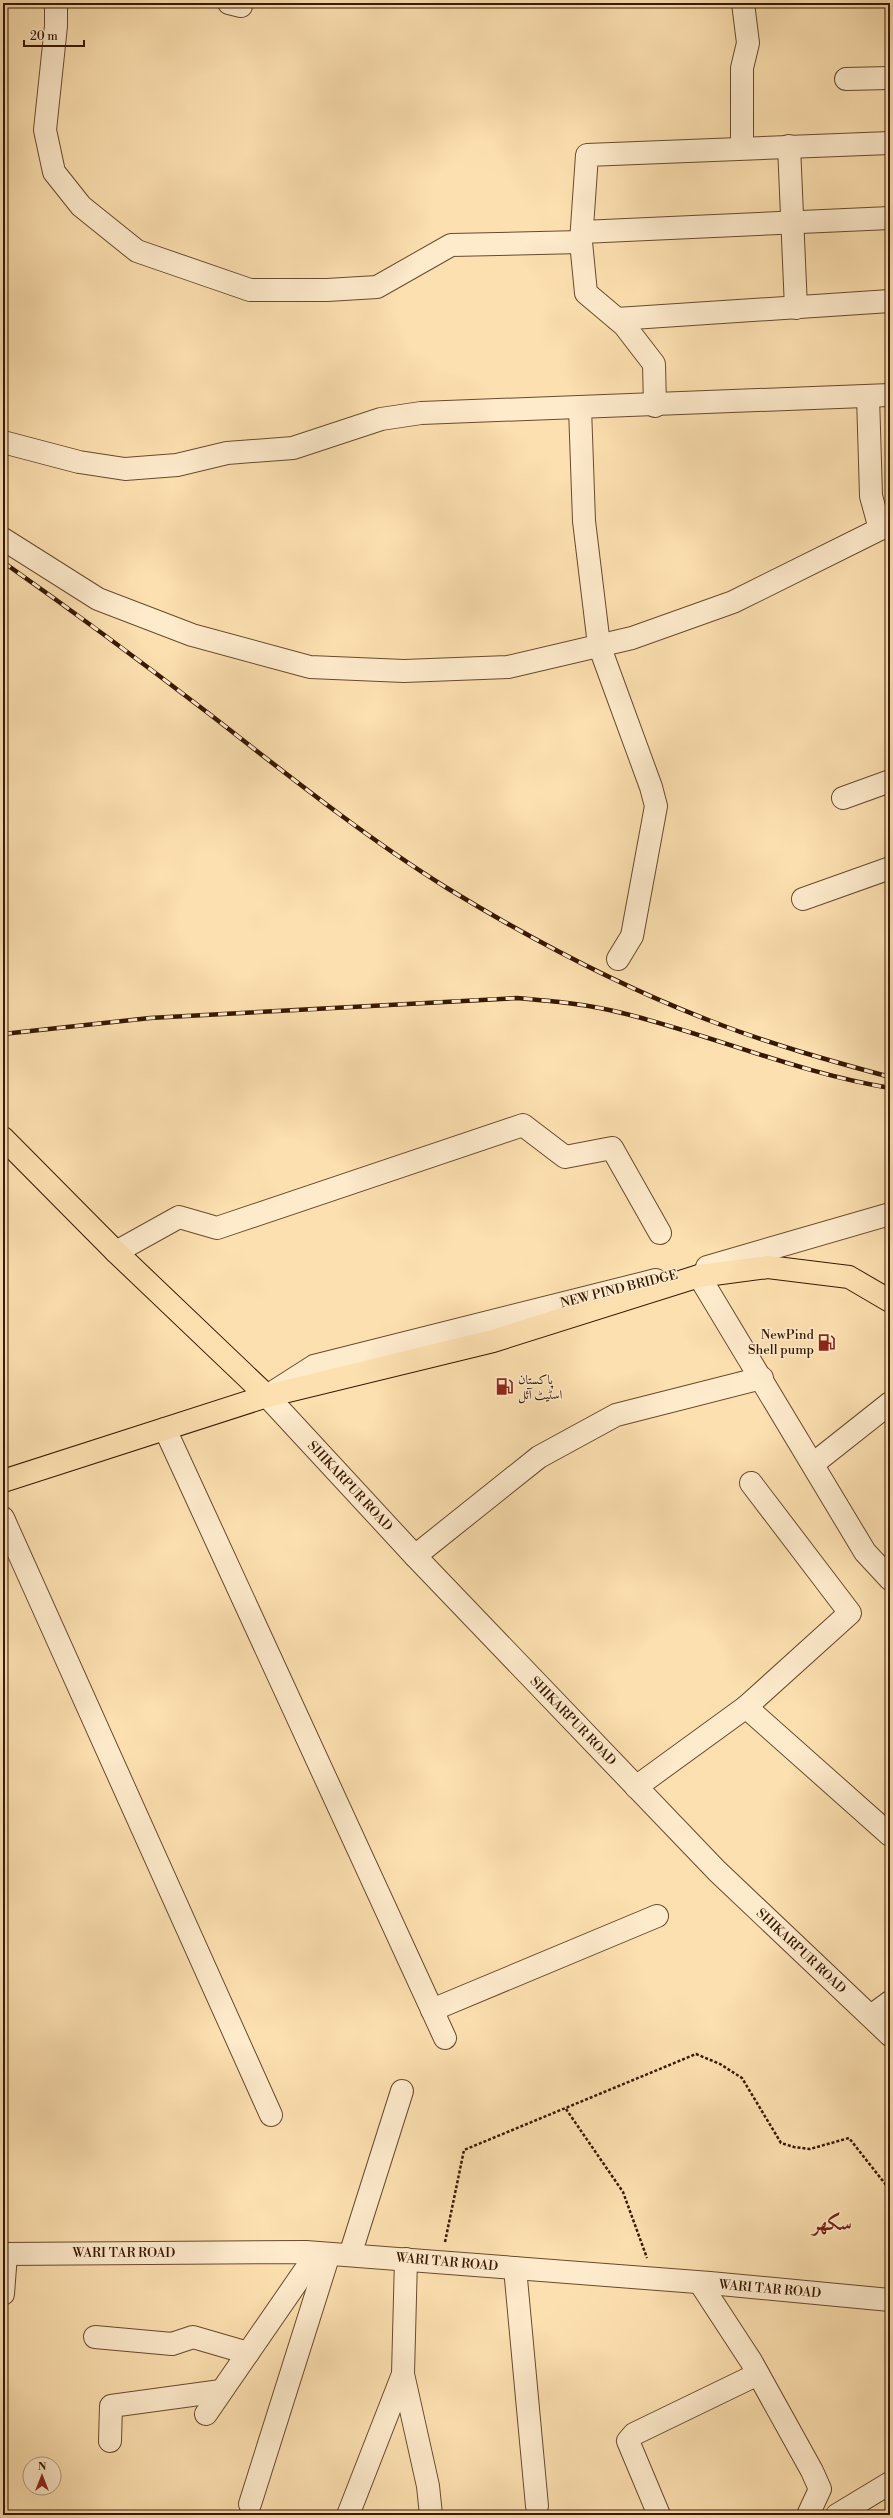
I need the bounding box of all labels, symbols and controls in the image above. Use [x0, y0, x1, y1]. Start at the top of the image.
scale bar [24, 22, 84, 48]
text: 20 m [30, 29, 58, 44]
street label: NEW PIND BRIDGE [558, 1267, 680, 1311]
place label: NewPind Shell pump [748, 1327, 815, 1358]
fuel station icon: NewPind Shell pump [817, 1332, 837, 1352]
place label: پاکستان اسٹیٹ آئل [518, 1372, 563, 1404]
fuel station icon: پاکستان اسٹیٹ آئل [495, 1377, 515, 1397]
street label: SHIKARPUR ROAD [304, 1438, 396, 1534]
street label: SHIKARPUR ROAD [527, 1673, 619, 1769]
street label: SHIKARPUR ROAD [753, 1905, 849, 1997]
district label: سکھر [810, 2211, 852, 2237]
street label: WARI TAR ROAD [72, 2245, 175, 2261]
street label: WARI TAR ROAD [394, 2249, 499, 2274]
street label: WARI TAR ROAD [717, 2276, 822, 2301]
north arrow [22, 2456, 62, 2496]
text: N [38, 2460, 47, 2474]

